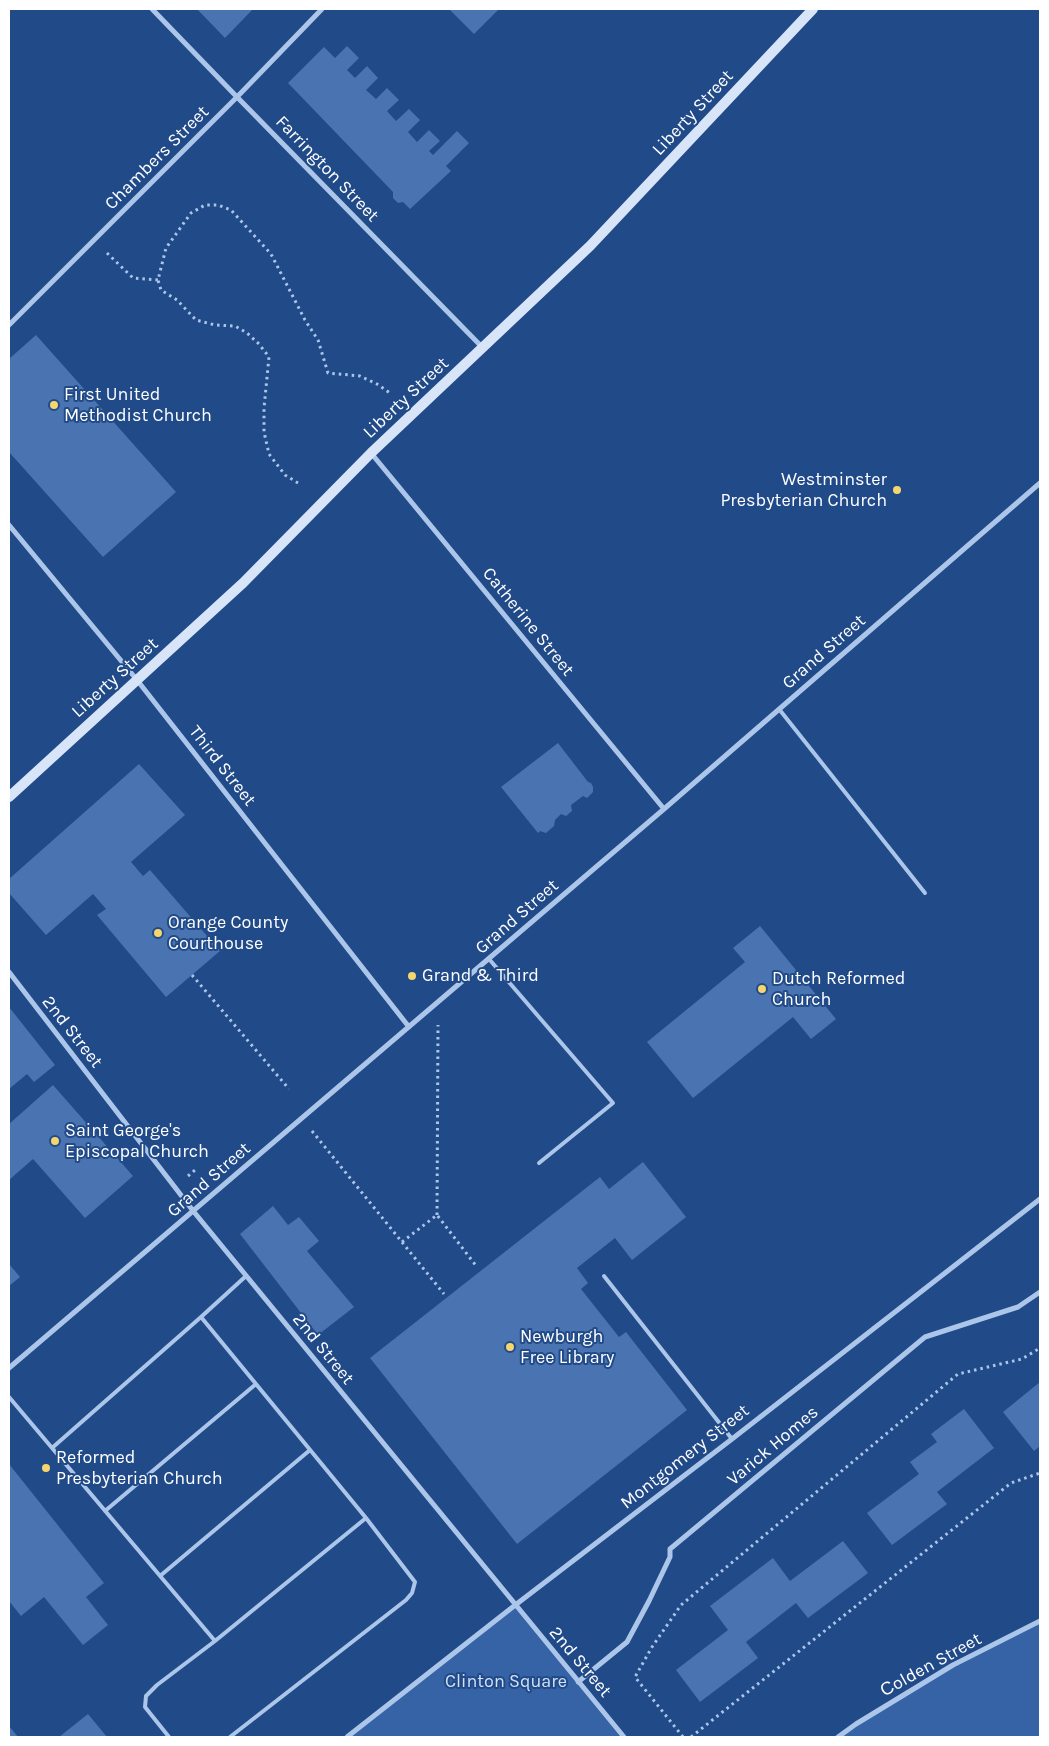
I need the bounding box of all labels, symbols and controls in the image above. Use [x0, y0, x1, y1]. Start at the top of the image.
street label: Liberty Street [648, 66, 738, 160]
street label: Chambers Street [101, 102, 213, 214]
street label: Farrington Street [271, 111, 383, 227]
street label: Liberty Street [359, 353, 453, 443]
place label: First United Methodist Church [64, 384, 212, 426]
marker: First United Methodist Church [48, 399, 60, 411]
place label: Westminster Presbyterian Church [720, 469, 887, 512]
marker: Westminster Presbyterian Church [891, 484, 903, 496]
street label: Catherine Street [478, 563, 578, 681]
street label: Grand Street [778, 610, 870, 694]
street label: Liberty Street [67, 633, 163, 723]
street label: Third Street [184, 721, 260, 811]
street label: Grand Street [471, 875, 563, 959]
place label: Orange County Courthouse [168, 912, 288, 954]
marker: Orange County Courthouse [152, 927, 164, 939]
place label: Grand & Third [422, 965, 539, 987]
place label: Dutch Reformed Church [772, 968, 905, 1011]
marker: Grand & Third [406, 970, 418, 982]
marker: Dutch Reformed Church [756, 983, 768, 995]
street label: 2nd Street [37, 992, 107, 1072]
place label: Saint George's Episcopal Church [65, 1120, 209, 1162]
marker: Saint George's Episcopal Church [49, 1135, 61, 1147]
street label: Grand Street [163, 1138, 255, 1222]
street label: 2nd Street [288, 1309, 358, 1389]
place label: Newburgh Free Library [520, 1326, 614, 1368]
marker: Newburgh Free Library [504, 1341, 516, 1353]
street label: Montgomery Street [616, 1400, 754, 1514]
street label: Varick Homes [723, 1402, 823, 1490]
place label: Reformed Presbyterian Church [56, 1447, 223, 1490]
marker: Reformed Presbyterian Church [40, 1462, 52, 1474]
street label: 2nd Street [544, 1622, 616, 1702]
street label: Сolden Street [877, 1628, 985, 1702]
park label: Clinton Square [445, 1671, 567, 1693]

